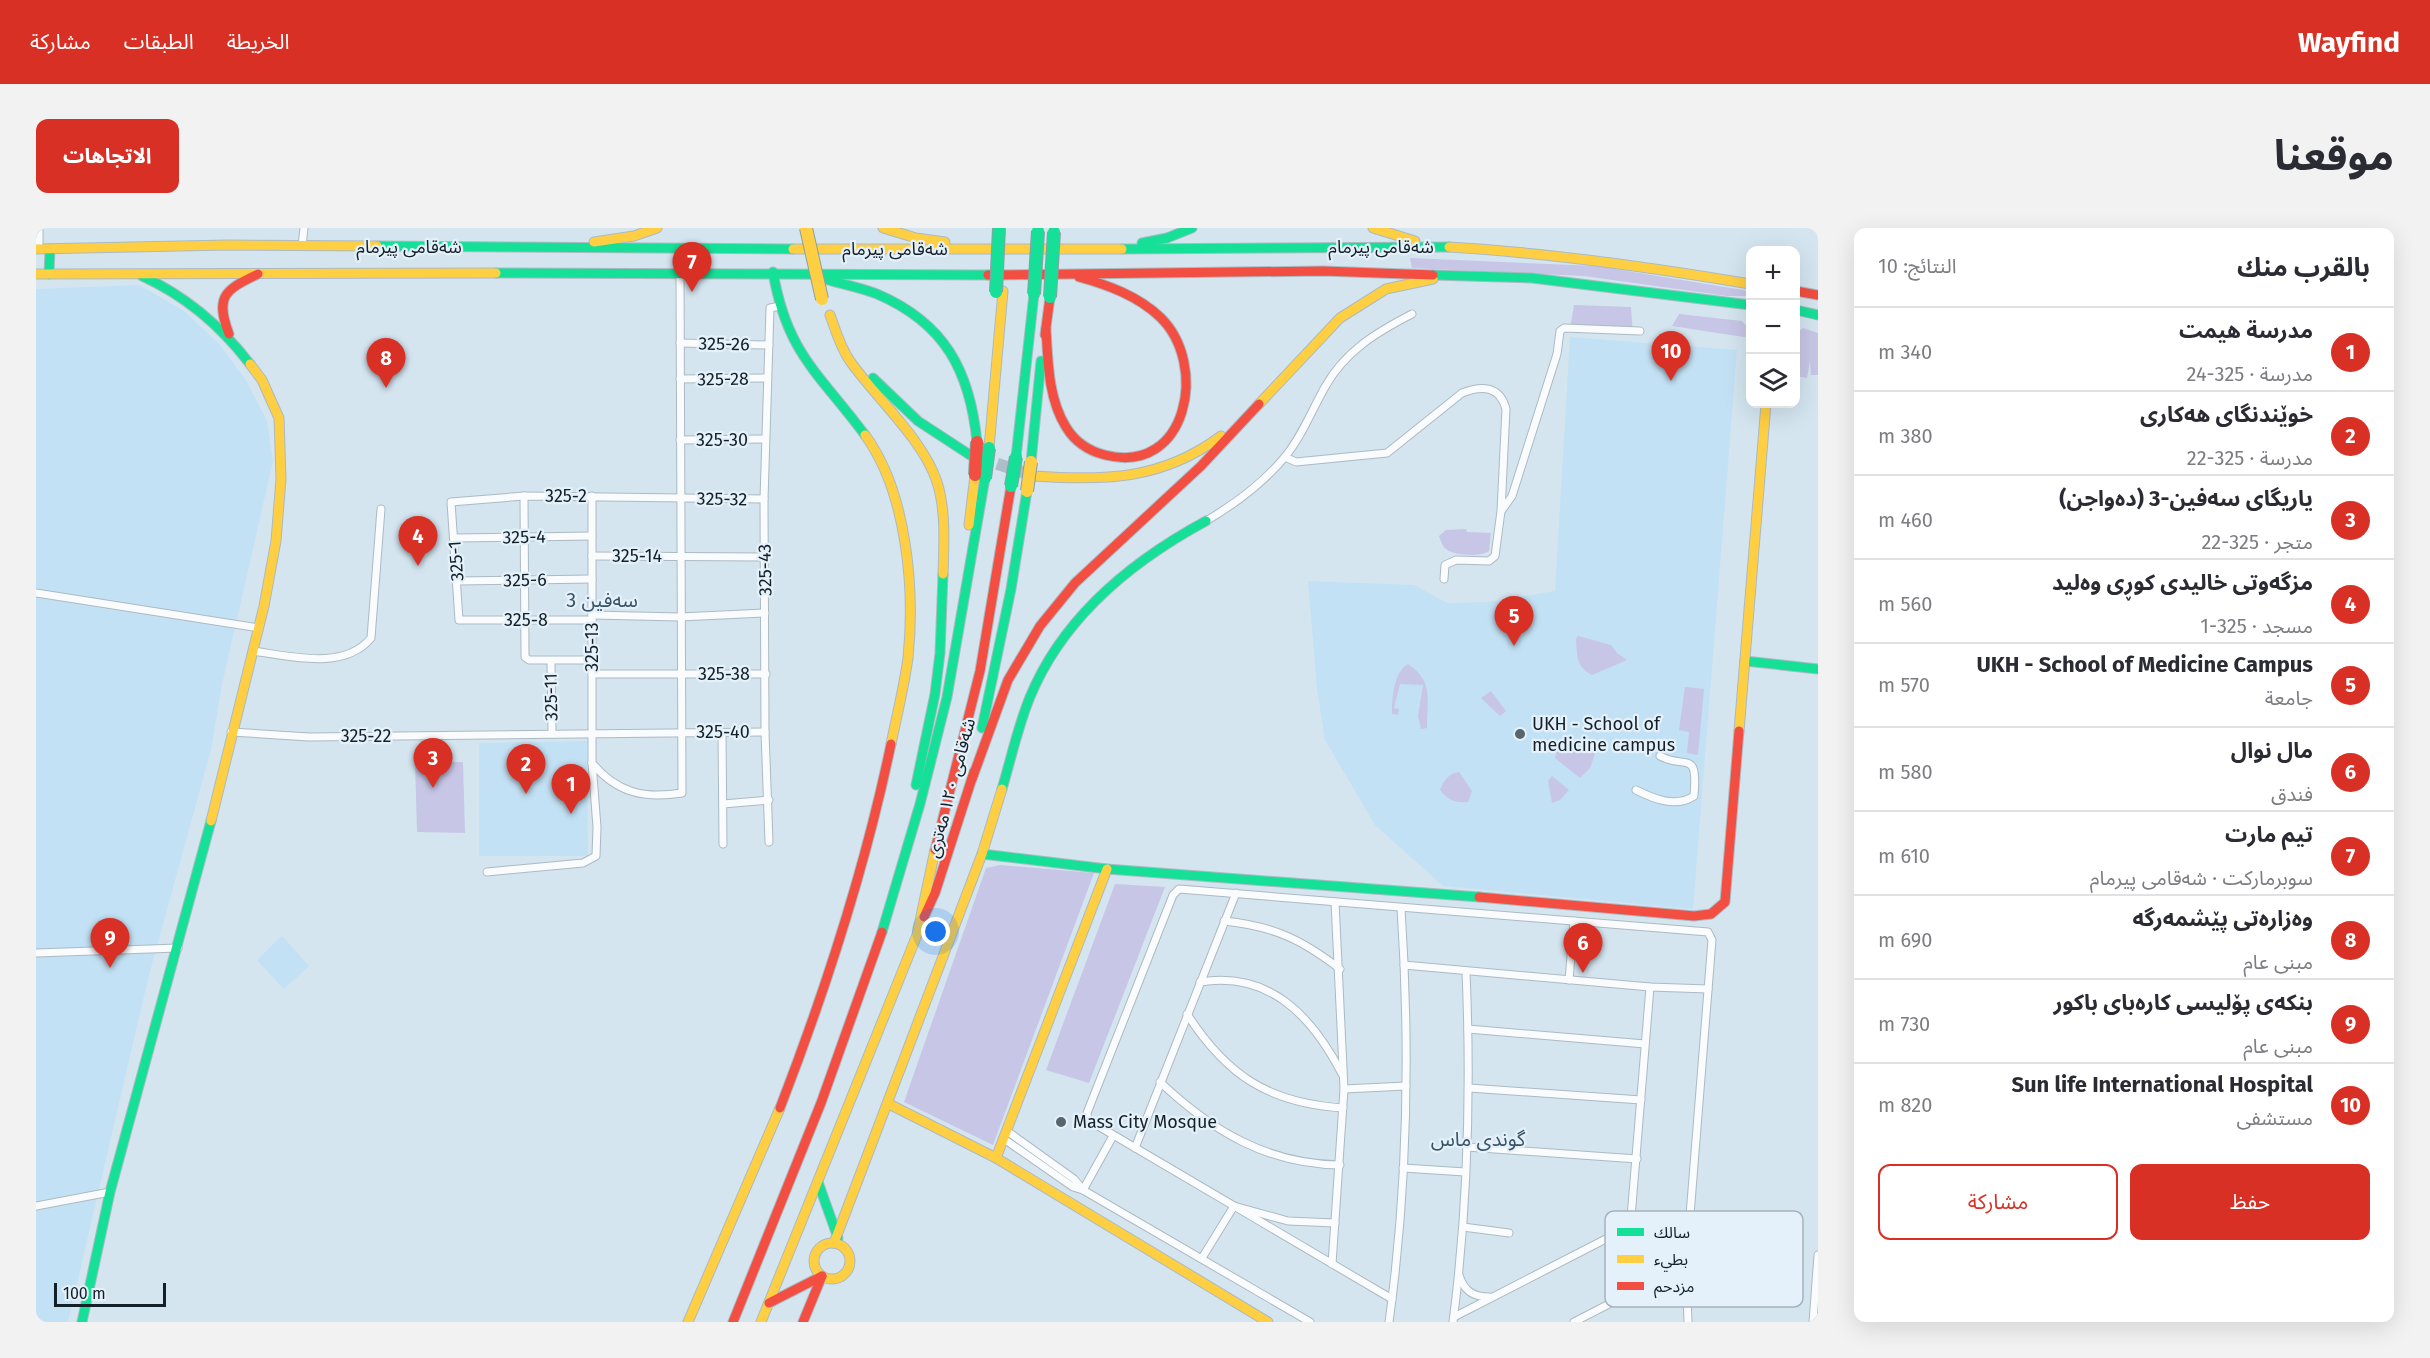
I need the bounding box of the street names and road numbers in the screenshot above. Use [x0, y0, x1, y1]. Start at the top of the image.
street label: شەقامی پیرمام [356, 236, 462, 261]
street label: شەقامی پیرمام [1328, 236, 1434, 261]
street label: شەقامی پیرمام [842, 238, 948, 263]
street label: 325-26 [698, 333, 750, 355]
street label: 325-28 [697, 368, 749, 390]
street label: 325-30 [696, 429, 748, 451]
street label: 325-2 [545, 485, 587, 507]
street label: 325-32 [696, 488, 748, 510]
street label: 325-4 [502, 526, 546, 548]
street label: 325-1 [444, 540, 468, 582]
street label: 325-43 [754, 544, 776, 596]
street label: 325-14 [612, 545, 662, 567]
street label: 325-6 [503, 569, 547, 591]
street label: 325-8 [504, 609, 548, 631]
street label: 325-13 [581, 622, 603, 672]
street label: 325-38 [698, 663, 750, 685]
street label: 325-11 [540, 673, 562, 721]
street label: شەقامی ١٢٠ مەتری [922, 716, 980, 860]
street label: 325-40 [696, 721, 750, 743]
street label: 325-22 [341, 725, 391, 747]

